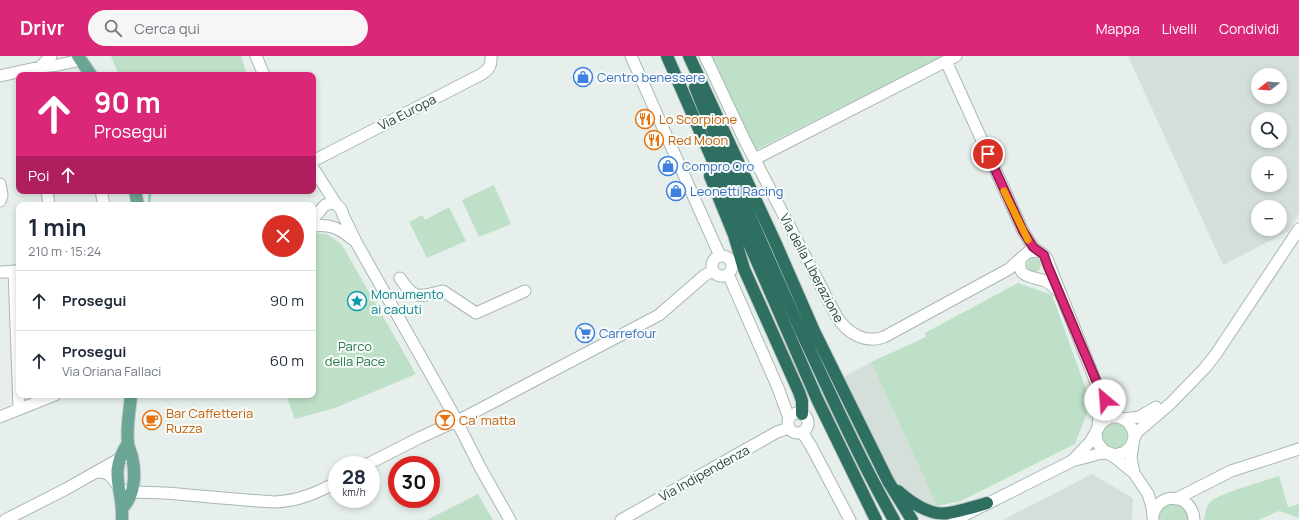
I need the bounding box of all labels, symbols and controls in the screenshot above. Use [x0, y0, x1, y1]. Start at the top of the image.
search box [88, 10, 368, 46]
text: Drivr [20, 15, 64, 41]
icon: search [102, 17, 124, 39]
text: Cerca qui [134, 18, 200, 39]
text: Mappa [1096, 19, 1140, 38]
text: Livelli [1162, 19, 1197, 38]
text: Condividi [1219, 19, 1279, 38]
shop icon: Centro benessere [572, 66, 594, 88]
place label: Centro benessere [597, 68, 706, 86]
north arrow [1251, 68, 1287, 104]
map controls [1251, 68, 1287, 236]
text: 90 m [94, 83, 161, 121]
icon: ahead [28, 88, 80, 140]
street label: Via Europa [375, 90, 439, 134]
restaurant icon: Lo Scorpione [634, 108, 656, 130]
place label: Lo Scorpione [659, 110, 737, 128]
button: search [1251, 112, 1287, 148]
text: Prosegui [94, 119, 167, 143]
restaurant icon: Red Moon [643, 129, 665, 151]
place label: Red Moon [668, 131, 728, 149]
pin [971, 137, 1005, 171]
icon: arrive [977, 143, 999, 165]
shop icon: Compro Oro [657, 155, 679, 177]
button: + [1251, 156, 1287, 192]
place label: Compro Oro [682, 157, 755, 175]
icon: ahead [57, 164, 79, 186]
text: Poi [28, 165, 49, 186]
shop icon: Leonetti Racing [665, 180, 687, 202]
place label: Leonetti Racing [690, 182, 783, 200]
button: − [1251, 200, 1287, 236]
text: 1 min [28, 210, 87, 243]
street label: Via della Liberazione [776, 210, 849, 326]
button: close [262, 215, 304, 257]
text: 210 m · 15:24 [28, 242, 101, 260]
place label: Monumento ai caduti [371, 285, 444, 318]
icon: ahead [28, 290, 50, 312]
text: Prosegui [62, 290, 126, 311]
text: 90 m [270, 290, 304, 311]
place icon: Monumento ai caduti [346, 290, 368, 312]
supermarket icon: Carrefour [574, 322, 596, 344]
place label: Carrefour [599, 324, 657, 342]
park label: Parco della Pace [325, 337, 386, 370]
text: Prosegui [62, 341, 126, 362]
icon: ahead [28, 350, 50, 372]
text: 60 m [270, 350, 304, 371]
text: Via Oriana Fallaci [62, 362, 161, 380]
position arrow [1084, 379, 1126, 421]
place label: Bar Caffetteria Ruzza [166, 404, 253, 437]
cafe icon: Bar Caffetteria Ruzza [141, 409, 163, 431]
bar icon: Ca' matta [434, 409, 456, 431]
place label: Ca' matta [459, 411, 516, 429]
street label: Via Indipendenza [655, 441, 753, 505]
speed limit sign: 30 [388, 456, 440, 508]
text: 28 [342, 463, 366, 490]
text: km/h [342, 485, 366, 499]

